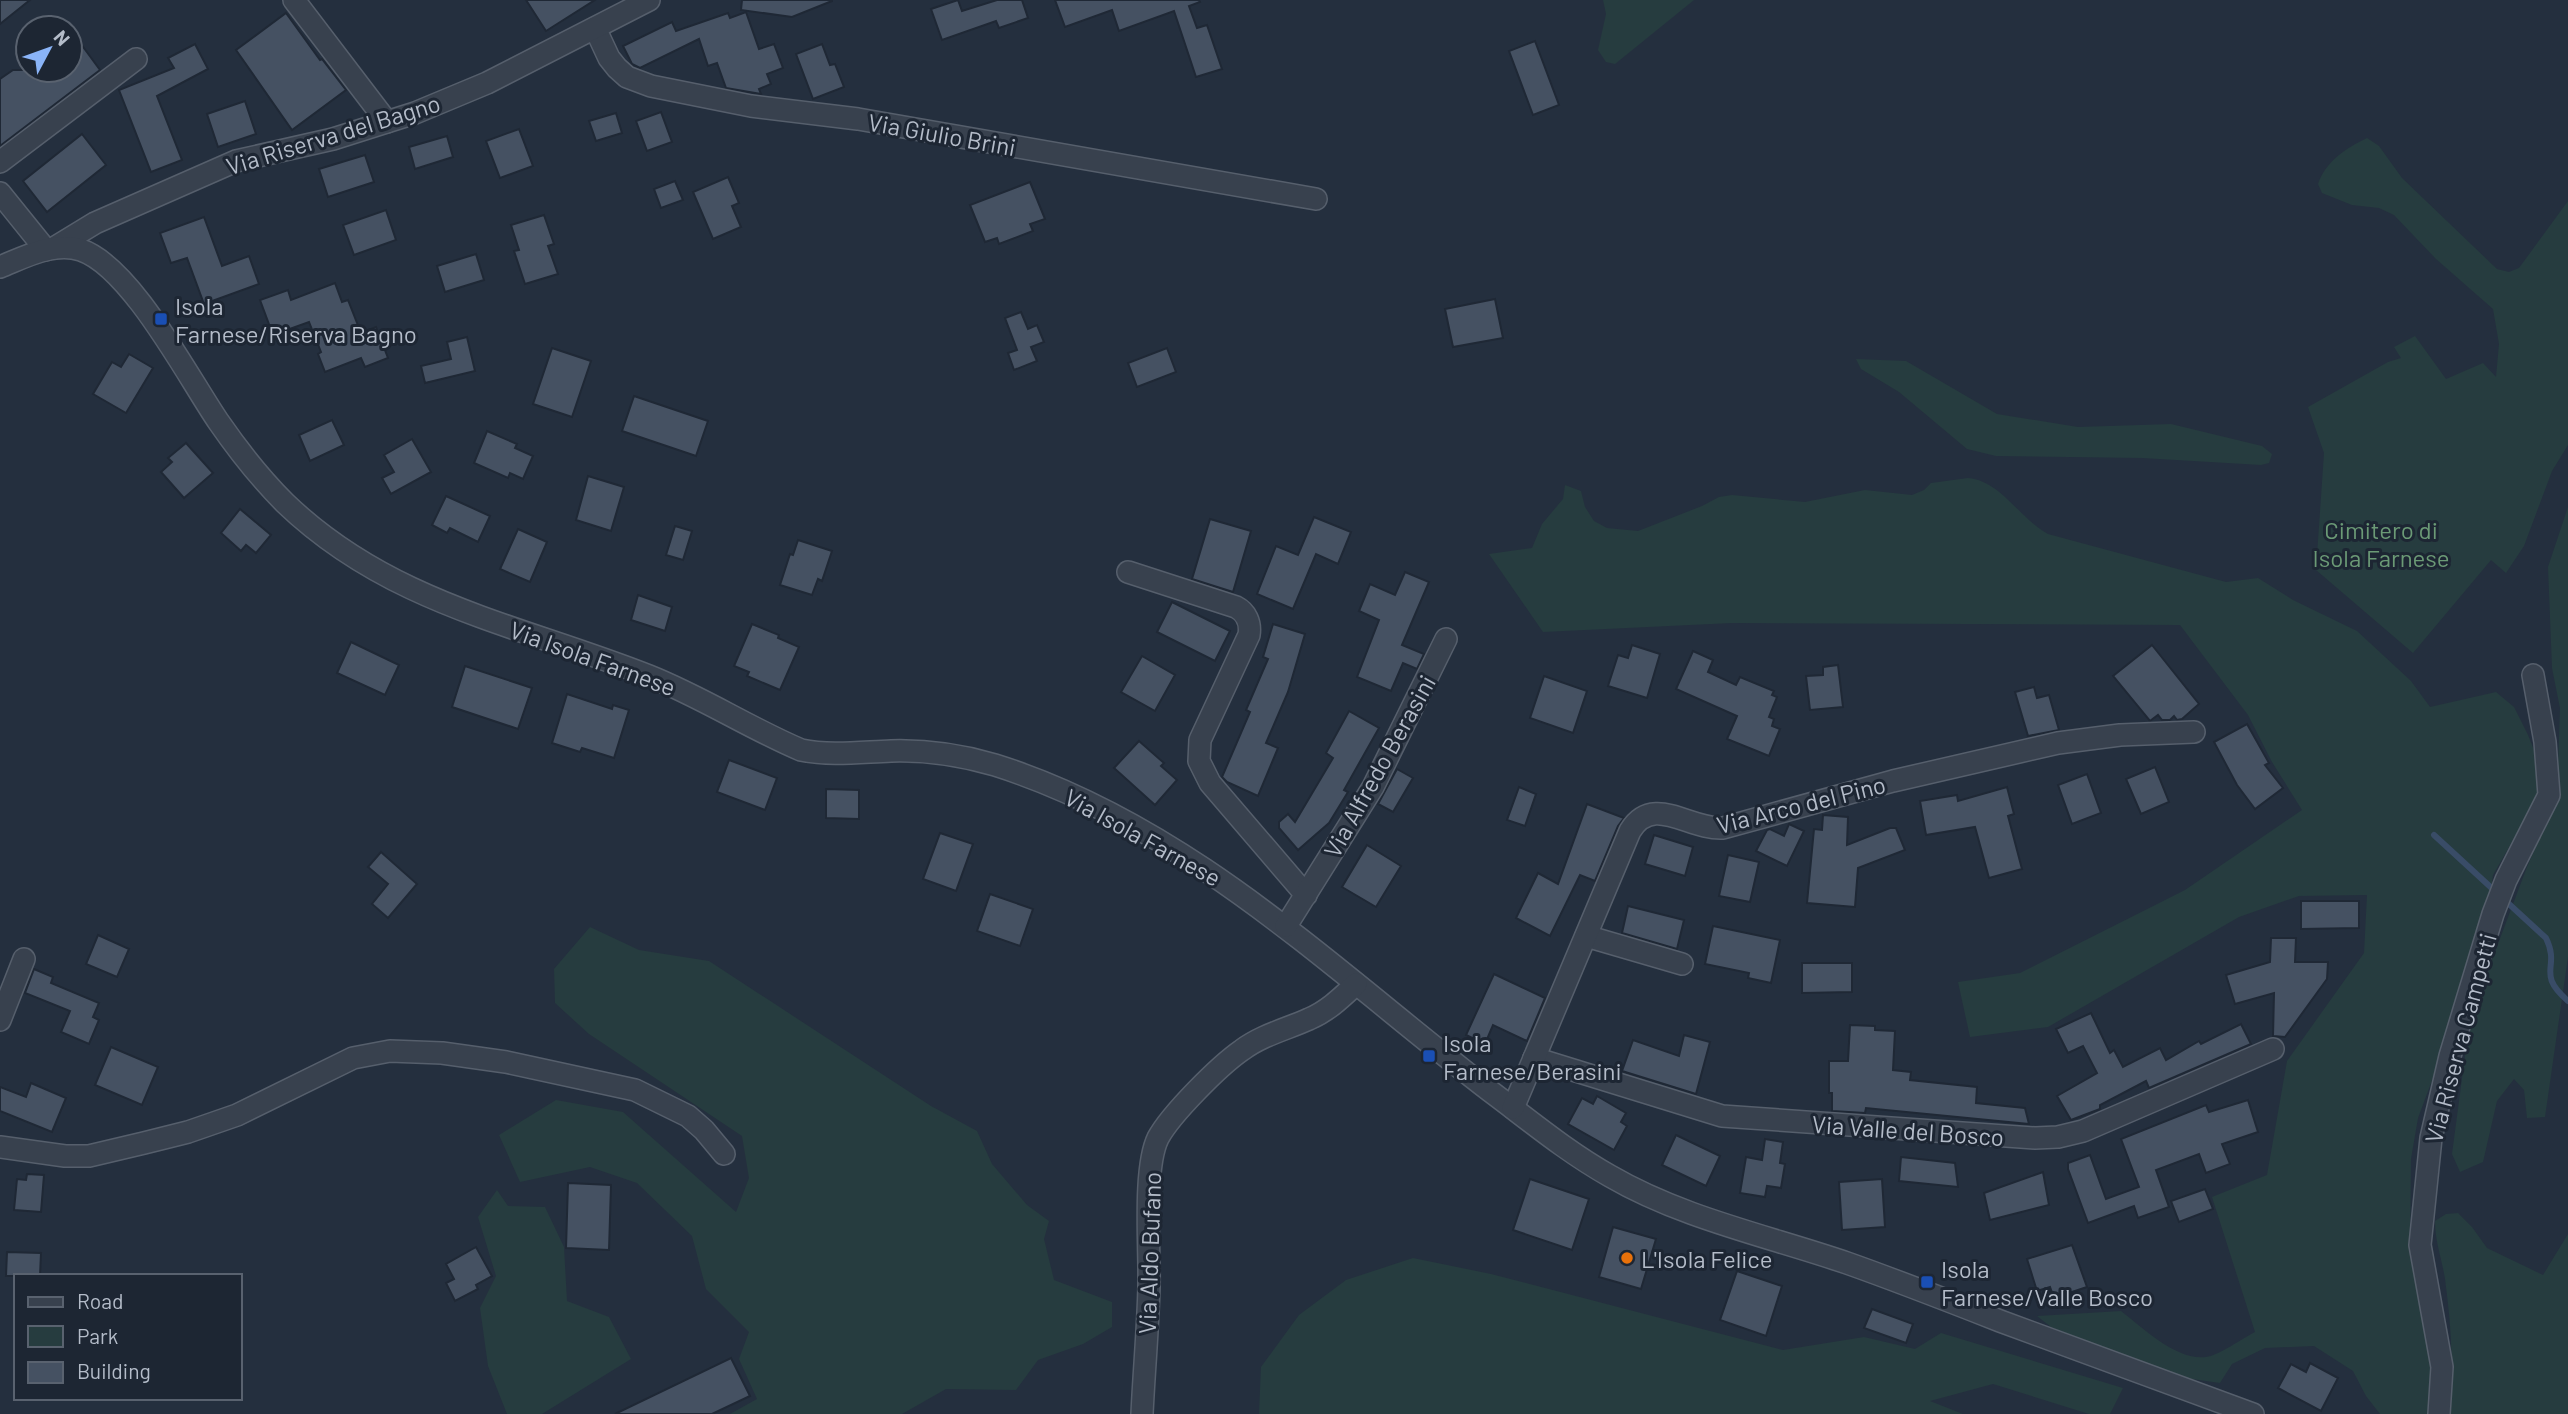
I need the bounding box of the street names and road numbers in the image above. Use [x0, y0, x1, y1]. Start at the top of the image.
street label: Via Riserva del Bagno [223, 88, 443, 180]
street label: Via Giulio Brini [866, 107, 1018, 161]
street label: Via Isola Farnese [506, 615, 680, 701]
street label: Via Alfredo Berasini [1317, 670, 1441, 862]
street label: Via Arco del Pino [1713, 769, 1889, 839]
street label: Via Isola Farnese [1060, 782, 1226, 892]
street label: Via Riserva Campetti [2418, 930, 2502, 1146]
street label: Via Valle del Bosco [1811, 1109, 2005, 1151]
street label: Via Aldo Bufano [1132, 1171, 1166, 1335]

